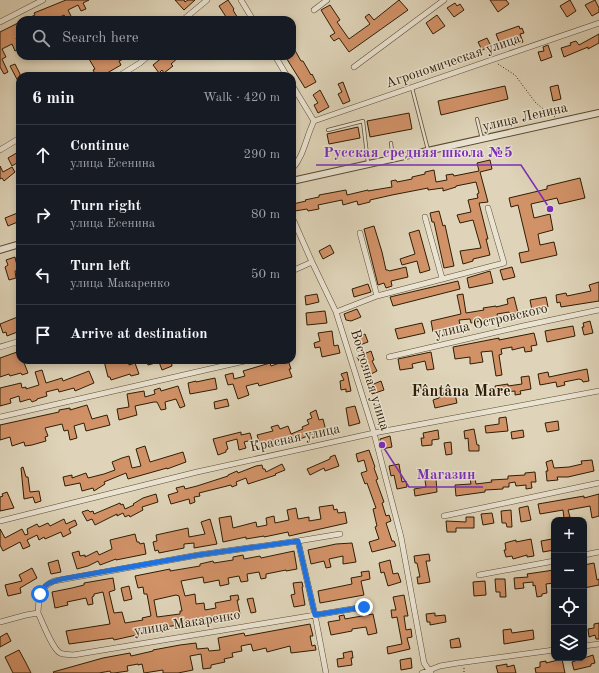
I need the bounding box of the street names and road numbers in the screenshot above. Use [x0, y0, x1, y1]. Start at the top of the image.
street label: Агрономическая улица [384, 31, 522, 91]
street label: улица Ленина [481, 100, 569, 134]
street label: улица Островского [433, 301, 549, 341]
street label: Восточная улица [348, 328, 392, 432]
street label: Красная улица [249, 422, 342, 454]
street label: улица Макаренко [133, 608, 241, 638]

